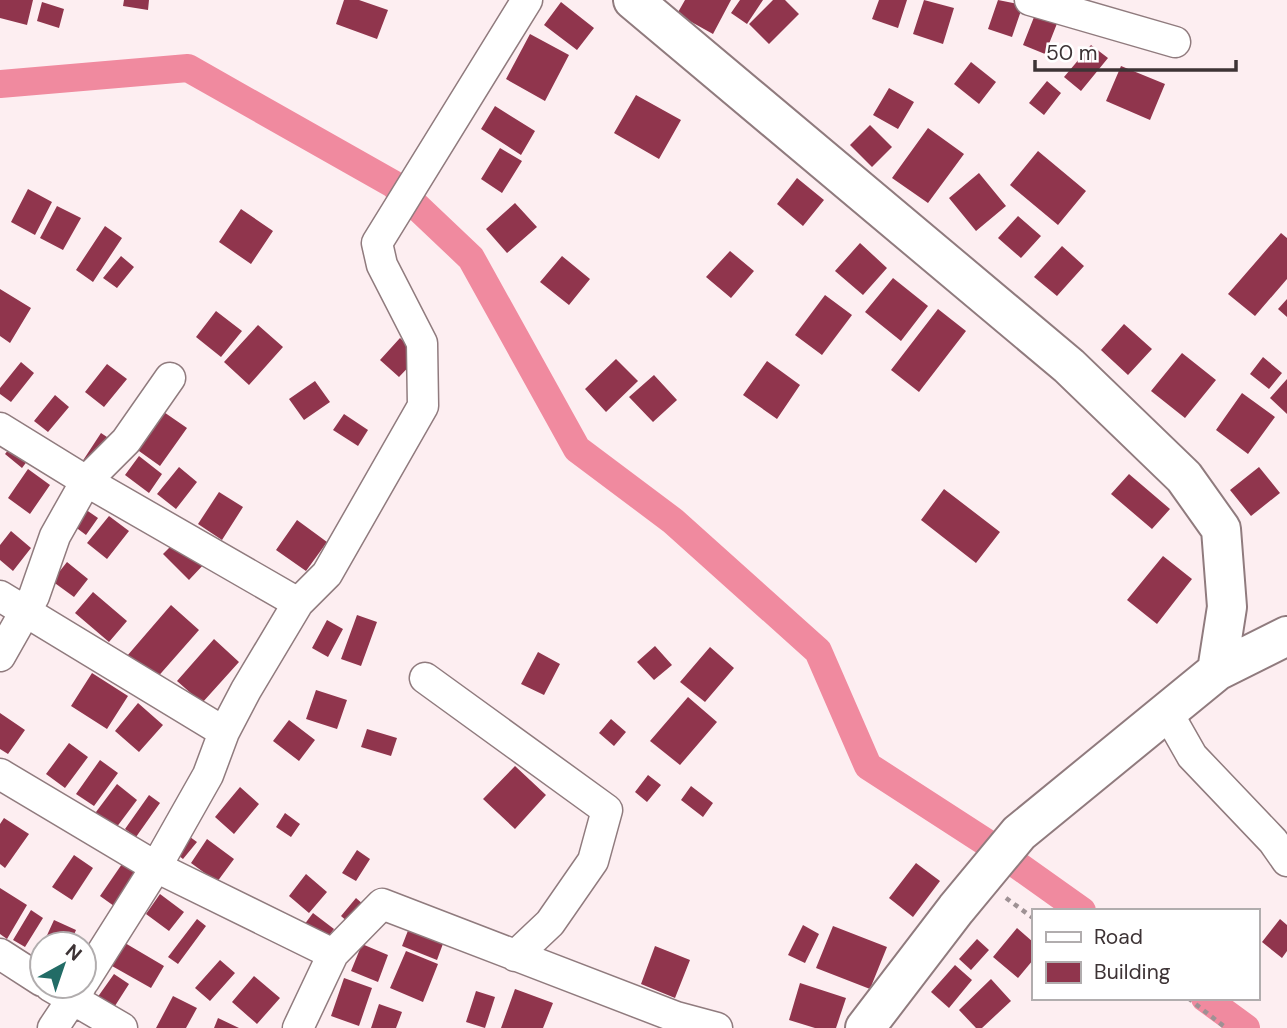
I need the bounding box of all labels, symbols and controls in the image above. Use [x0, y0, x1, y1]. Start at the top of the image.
scale bar [1035, 28, 1236, 72]
text: 50 m [1046, 39, 1097, 67]
legend [1032, 909, 1259, 1000]
text: Road [1094, 923, 1143, 951]
north arrow [28, 930, 98, 1000]
text: N [60, 938, 87, 966]
text: Building [1094, 958, 1171, 986]

